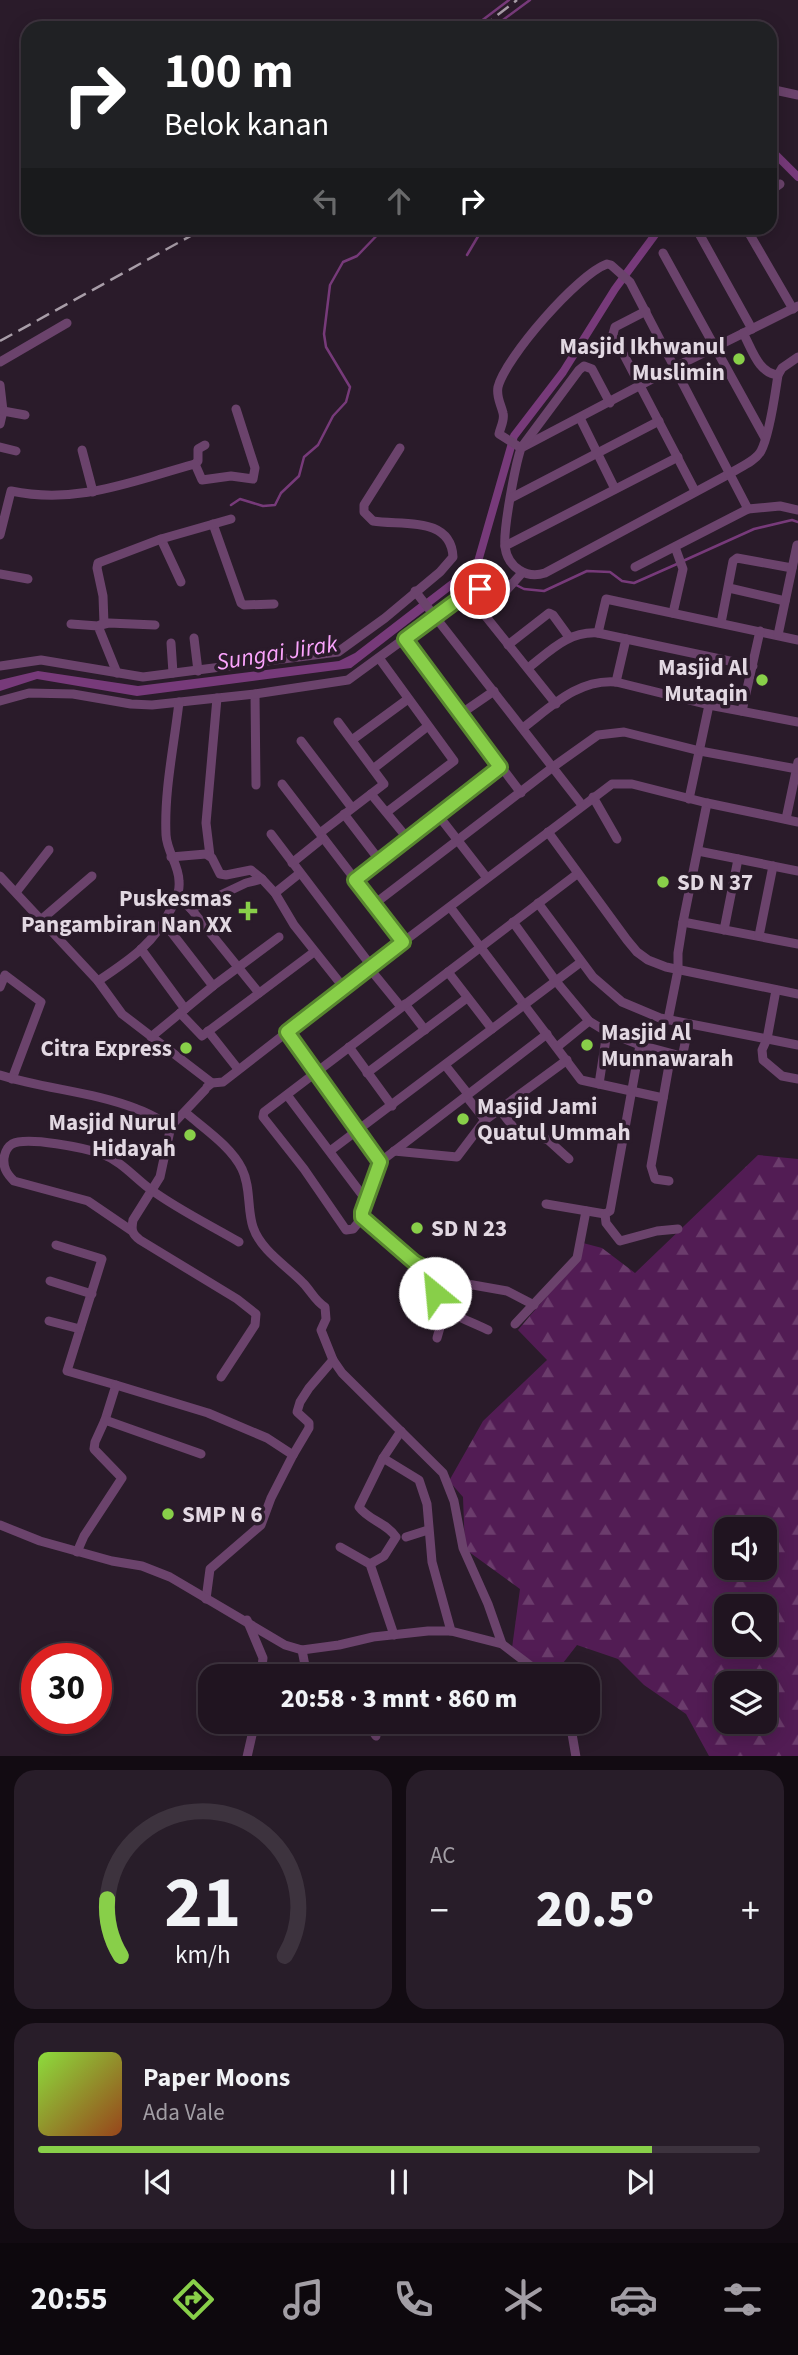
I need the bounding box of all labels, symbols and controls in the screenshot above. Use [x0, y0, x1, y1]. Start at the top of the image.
text: 100 m [164, 37, 293, 107]
icon: right [49, 49, 140, 140]
text: Belok kanan [164, 102, 329, 148]
icon: left [307, 182, 345, 220]
icon: ahead [380, 182, 418, 220]
icon: right [453, 182, 491, 220]
place label: Masjid Ikhwanul Muslimin [559, 330, 725, 389]
marker: Masjid Ikhwanul Muslimin [731, 351, 747, 367]
pin [450, 559, 510, 619]
icon: arrive [461, 570, 499, 608]
water label: Sungai Jirak [214, 626, 341, 680]
place label: Masjid Al Mutaqin [658, 651, 748, 710]
marker: Masjid Al Mutaqin [754, 672, 770, 688]
place label: SD N 37 [677, 866, 753, 899]
marker: SD N 37 [655, 874, 671, 890]
place label: Puskesmas Pangambiran Nan XX [21, 882, 232, 941]
marker: Puskesmas Pangambiran Nan XX [238, 901, 258, 921]
place label: Masjid Al Munnawarah [601, 1016, 734, 1075]
place label: Citra Express [40, 1032, 172, 1065]
marker: Masjid Al Munnawarah [579, 1037, 595, 1053]
marker: Citra Express [178, 1040, 194, 1056]
place label: Masjid Jami Quatul Ummah [477, 1090, 631, 1149]
place label: Masjid Nurul Hidayah [48, 1106, 176, 1165]
marker: Masjid Jami Quatul Ummah [455, 1111, 471, 1127]
marker: Masjid Nurul Hidayah [182, 1127, 198, 1143]
place label: SD N 23 [431, 1212, 507, 1245]
marker: SD N 23 [409, 1220, 425, 1236]
position arrow [398, 1256, 472, 1330]
place label: SMP N 6 [182, 1498, 263, 1531]
marker: SMP N 6 [160, 1506, 176, 1522]
map controls [714, 1517, 777, 1734]
button: sound [714, 1517, 777, 1580]
button: search [714, 1594, 777, 1657]
speed limit sign: 30 [21, 1643, 112, 1734]
button: layers [714, 1671, 777, 1734]
text: 20:58 · 3 mnt · 860 m [281, 1680, 517, 1717]
text: AC [430, 1839, 455, 1872]
text: 21 [165, 1851, 241, 1955]
text: 20.5° [536, 1873, 654, 1947]
text: − [430, 1884, 449, 1938]
text: + [741, 1884, 760, 1938]
text: km/h [175, 1936, 231, 1972]
text: Paper Moons [143, 2059, 290, 2096]
text: Ada Vale [143, 2096, 225, 2129]
icon: previous [139, 2163, 177, 2201]
icon: pause [380, 2163, 418, 2201]
icon: next [621, 2163, 659, 2201]
icon: directions [169, 2275, 218, 2324]
icon: music [279, 2275, 328, 2324]
icon: phone [389, 2275, 438, 2324]
icon: climate [499, 2275, 548, 2324]
icon: car [609, 2275, 658, 2324]
icon: filters [718, 2275, 767, 2324]
text: 20:55 [30, 2276, 108, 2322]

